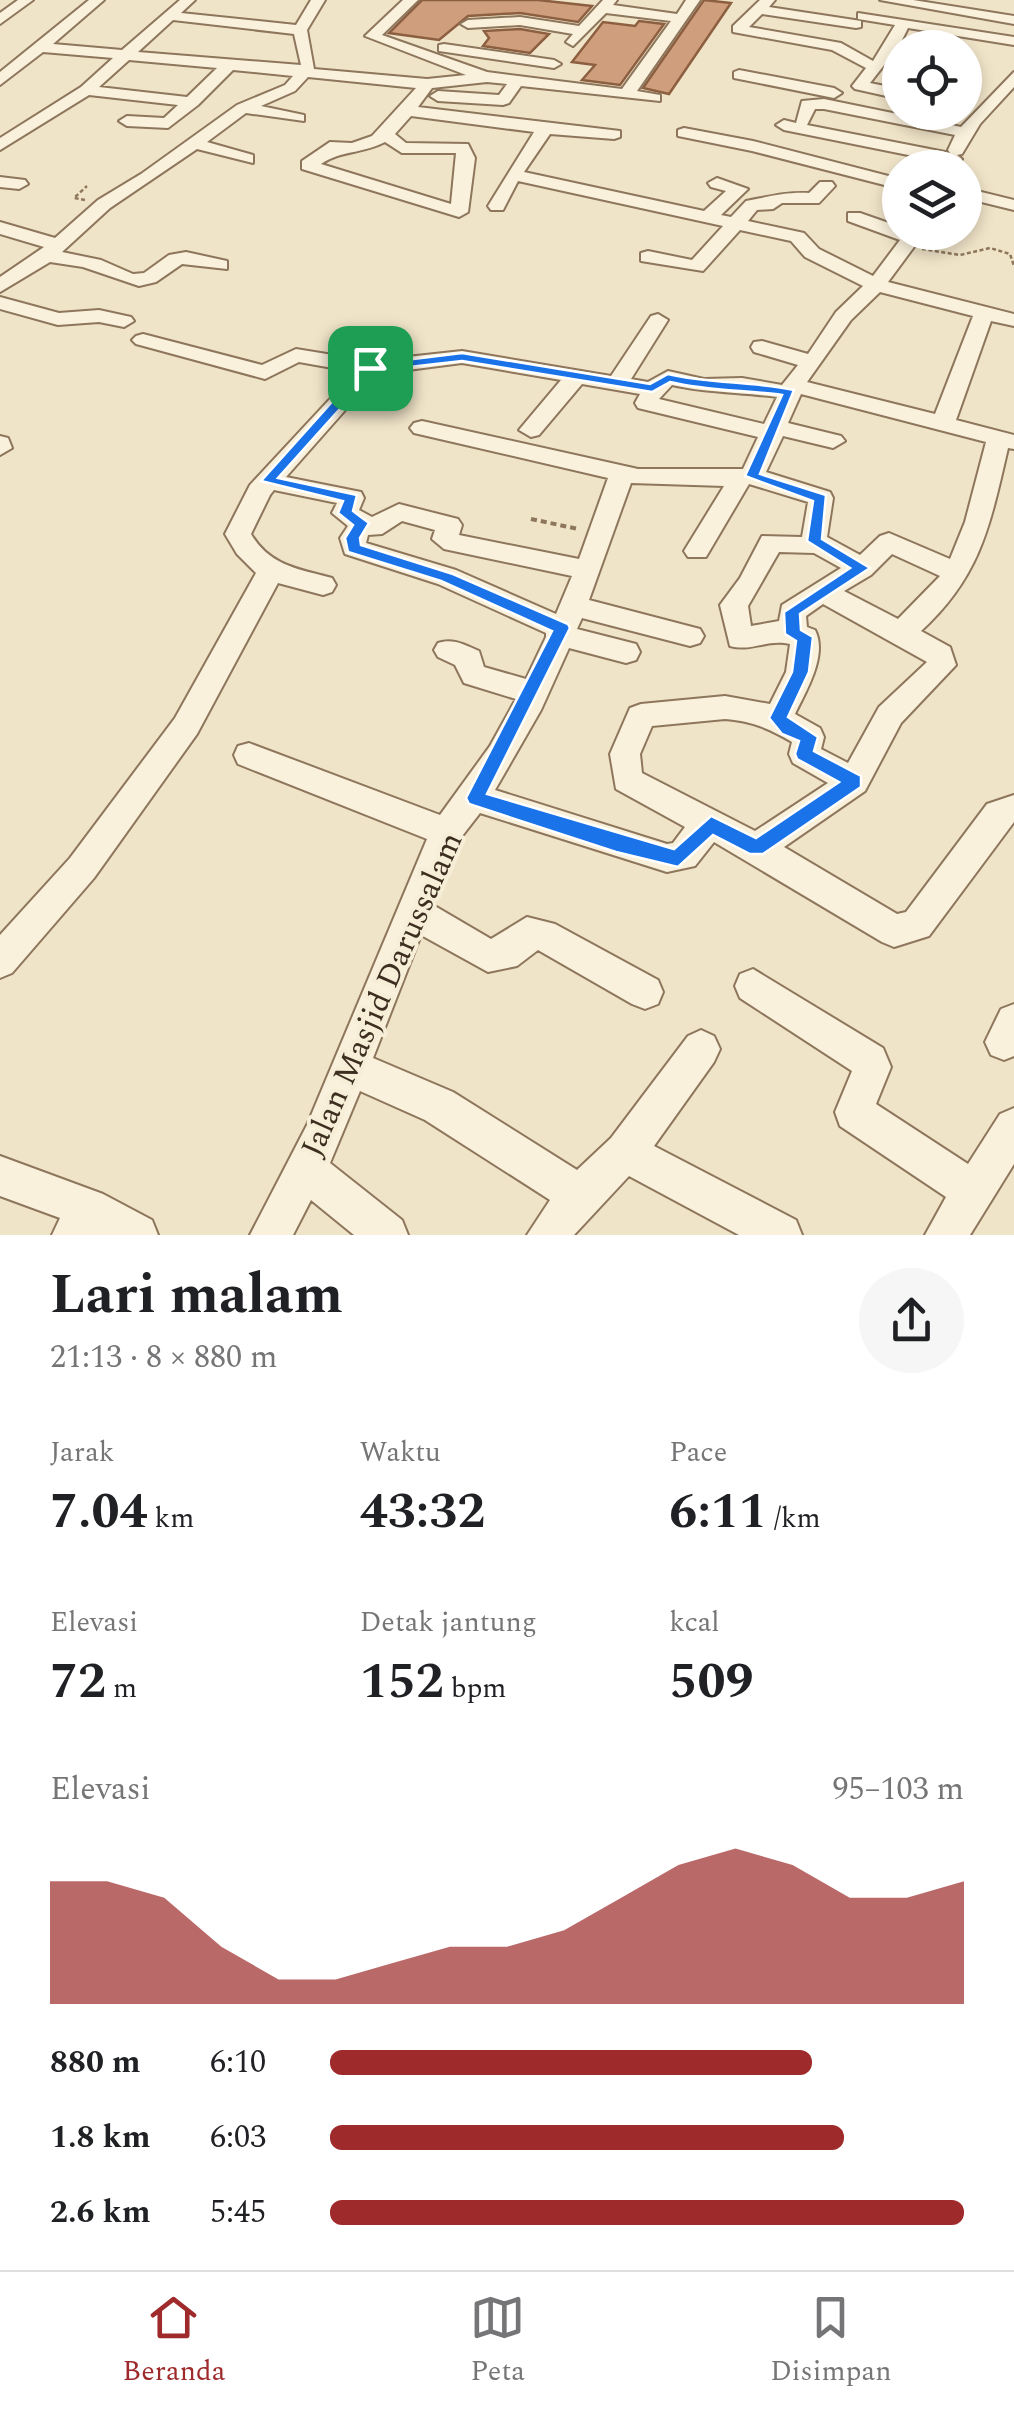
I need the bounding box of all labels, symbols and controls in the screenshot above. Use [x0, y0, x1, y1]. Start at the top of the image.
map controls [882, 30, 982, 250]
button: locate [882, 30, 982, 130]
button: layers [882, 150, 982, 250]
pin [328, 326, 413, 411]
icon: arrive [343, 341, 398, 396]
street label: Jalan Masjid Darussalam [289, 824, 476, 1165]
text: Lari malam [50, 1254, 343, 1337]
button: share [859, 1268, 964, 1373]
text: 21:13 · 8 × 880 m [50, 1333, 278, 1382]
text: Jarak [50, 1431, 114, 1474]
text: Waktu [360, 1431, 441, 1474]
text: Pace [669, 1431, 727, 1474]
text: 7.04 [50, 1474, 148, 1550]
text: 43:32 [360, 1474, 485, 1550]
text: 6:11 [669, 1474, 767, 1550]
text: km [148, 1497, 194, 1540]
text: /km [767, 1497, 821, 1540]
text: Elevasi [50, 1601, 138, 1644]
text: Detak jantung [360, 1601, 537, 1644]
text: kcal [669, 1601, 720, 1644]
text: 72 [50, 1644, 106, 1720]
text: 152 [360, 1644, 444, 1720]
text: 509 [669, 1644, 753, 1720]
text: m [106, 1667, 137, 1710]
text: bpm [444, 1667, 506, 1710]
text: Elevasi [50, 1765, 151, 1814]
text: 95–103 m [832, 1765, 964, 1814]
text: 880 m [50, 2038, 141, 2087]
text: 6:10 [210, 2038, 266, 2087]
text: 1.8 km [50, 2113, 151, 2162]
text: 6:03 [210, 2113, 266, 2162]
text: 2.6 km [50, 2188, 151, 2237]
text: 5:45 [210, 2188, 266, 2237]
tab: Beranda [122, 2290, 225, 2393]
tab: Peta [470, 2290, 525, 2393]
tab: Disimpan [770, 2290, 892, 2393]

